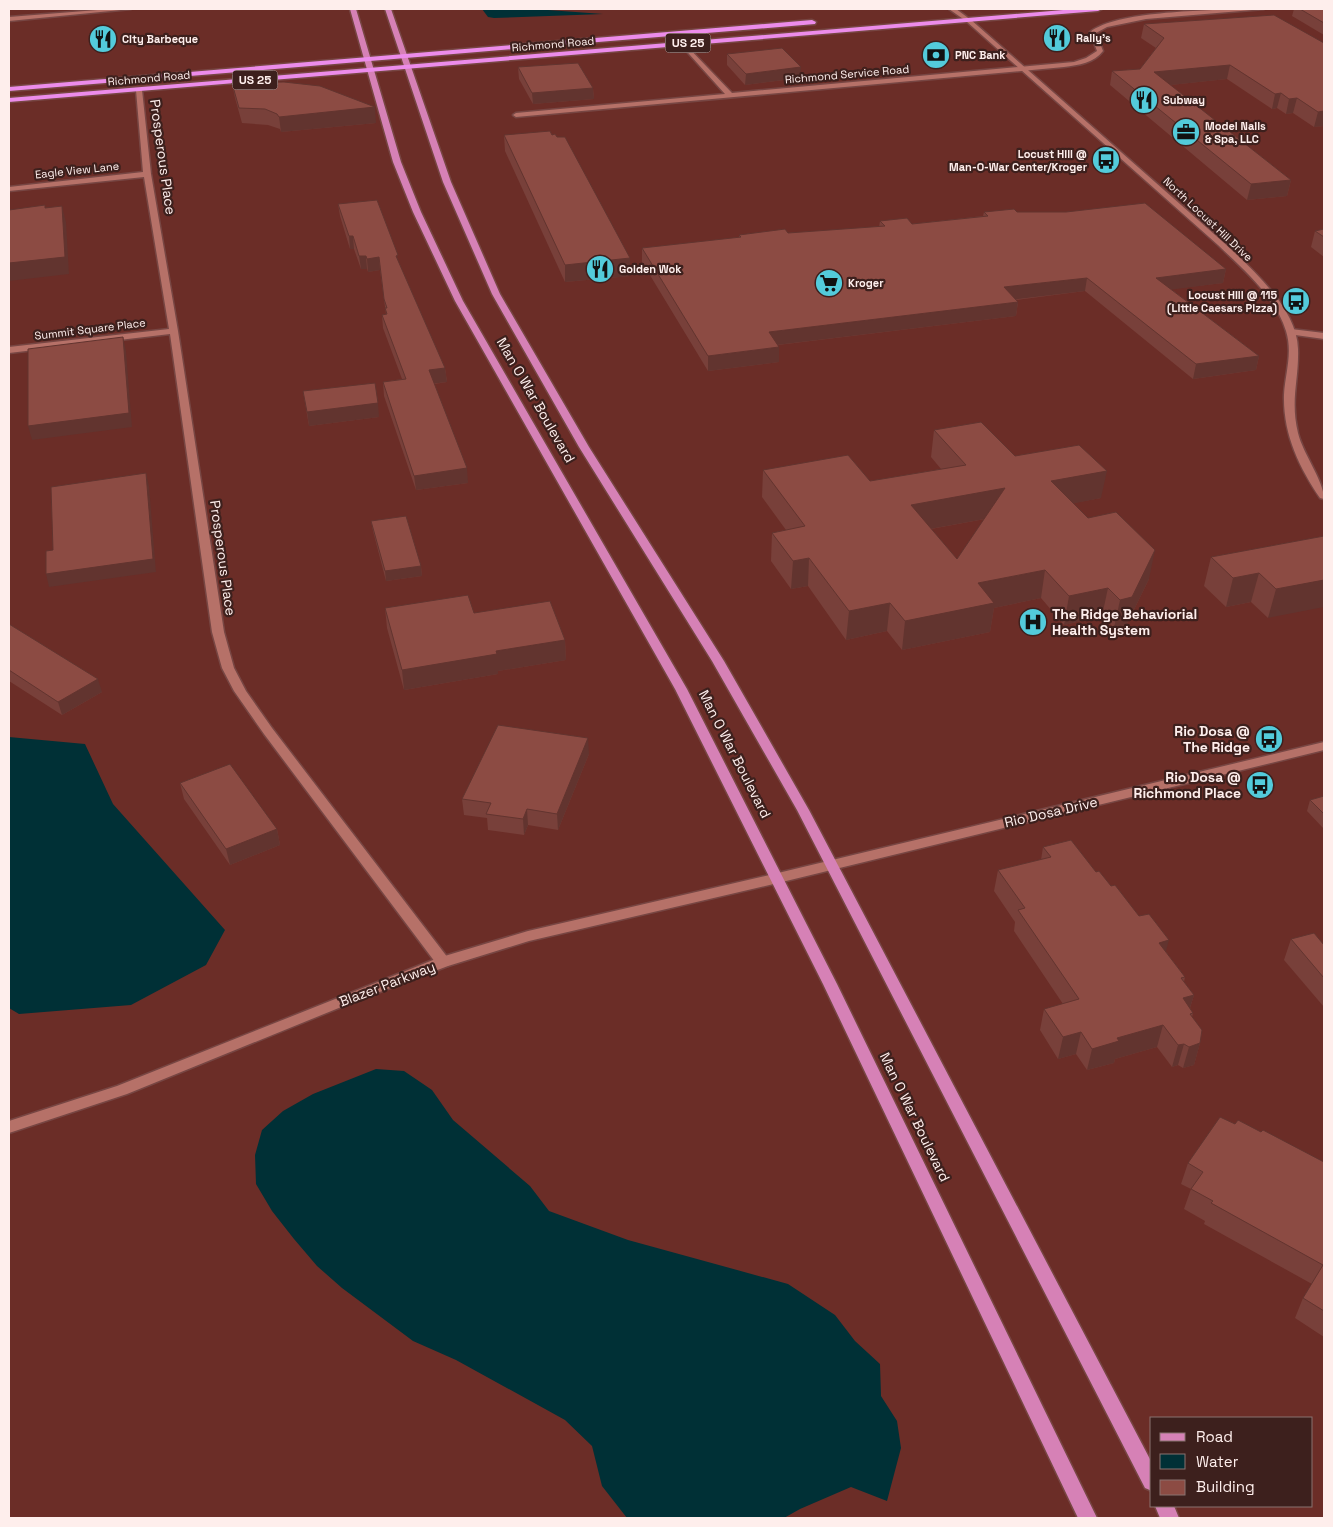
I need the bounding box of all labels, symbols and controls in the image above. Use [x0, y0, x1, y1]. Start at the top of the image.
restaurant icon: Rally's [1042, 23, 1072, 53]
restaurant icon: City Barbeque [88, 24, 118, 54]
place label: Rally's [1076, 31, 1111, 45]
place label: City Barbeque [122, 32, 198, 46]
street label: Richmond Road [511, 33, 595, 55]
road number: US 25 [666, 34, 710, 52]
bank icon: PNC Bank [921, 40, 951, 70]
place label: PNC Bank [955, 48, 1006, 62]
street label: Richmond Service Road [784, 62, 910, 86]
street label: Richmond Road [107, 67, 191, 89]
road number: US 25 [232, 70, 278, 90]
restaurant icon: Subway [1129, 85, 1159, 115]
place label: Subway [1163, 93, 1205, 107]
street label: Prosperous Place [146, 98, 180, 216]
office icon: Model Nails & Spa, LLC [1171, 117, 1201, 147]
place label: Model Nails & Spa, LLC [1205, 119, 1266, 146]
bus stop icon: Locust Hill @ Man-O-War Center/Kroger [1091, 145, 1121, 175]
place label: Locust Hill @ Man-O-War Center/Kroger [949, 147, 1088, 174]
street label: Eagle View Lane [34, 159, 120, 181]
street label: North Locust Hill Drive [1160, 174, 1256, 264]
restaurant icon: Golden Wok [585, 254, 615, 284]
place label: Golden Wok [619, 262, 682, 276]
supermarket icon: Kroger [814, 268, 844, 298]
place label: Kroger [848, 276, 884, 290]
bus stop icon: Locust Hill @ 115 (Little Caesars Pizza) [1281, 286, 1311, 316]
place label: Locust Hill @ 115 (Little Caesars Pizza) [1167, 288, 1277, 316]
street label: Summit Square Place [34, 315, 146, 343]
street label: Man O War Boulevard [493, 334, 579, 466]
street label: Prosperous Place [206, 499, 240, 617]
place label: The Ridge Behaviorial Health System [1052, 605, 1197, 639]
hospital icon: The Ridge Behaviorial Health System [1018, 607, 1048, 637]
street label: Man O War Boulevard [695, 687, 775, 821]
place label: Rio Dosa @ The Ridge [1174, 722, 1250, 756]
bus stop icon: Rio Dosa @ The Ridge [1254, 724, 1284, 754]
place label: Rio Dosa @ Richmond Place [1134, 768, 1241, 802]
bus stop icon: Rio Dosa @ Richmond Place [1245, 770, 1275, 800]
street label: Rio Dosa Drive [1003, 793, 1099, 831]
street label: Blazer Parkway [336, 957, 438, 1011]
street label: Man O War Boulevard [876, 1049, 954, 1185]
legend [1150, 1417, 1313, 1507]
text: Road [1196, 1427, 1233, 1446]
text: Water [1196, 1452, 1239, 1471]
text: Building [1196, 1477, 1255, 1496]

